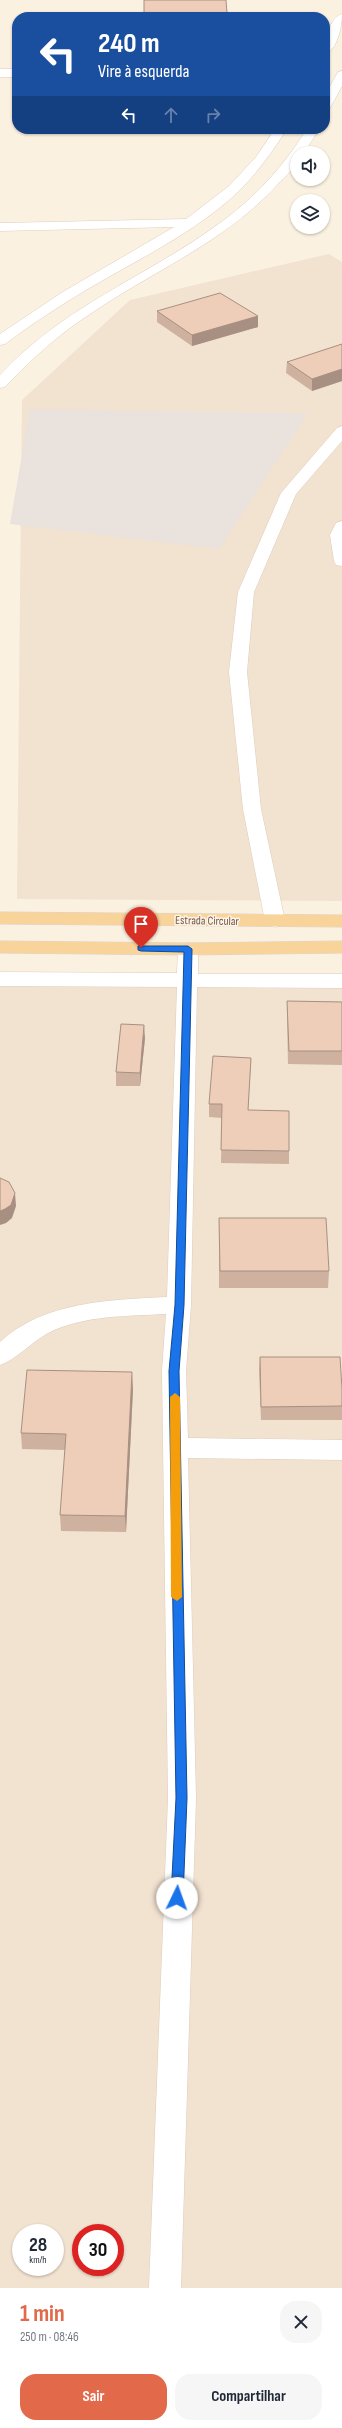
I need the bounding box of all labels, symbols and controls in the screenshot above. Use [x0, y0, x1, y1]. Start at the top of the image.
text: 240 m [98, 27, 159, 60]
icon: left [32, 28, 84, 80]
text: Vire à esquerda [98, 61, 189, 82]
icon: left [118, 104, 140, 126]
icon: ahead [160, 104, 182, 126]
icon: right [202, 104, 224, 126]
map controls [290, 146, 330, 234]
button: sound [290, 146, 330, 186]
button: layers [290, 194, 330, 234]
pin [124, 907, 158, 948]
icon: arrive [130, 913, 152, 935]
street label: Estrada Circular [175, 913, 240, 929]
position arrow [156, 1877, 198, 1919]
speed limit sign: 30 [72, 2224, 124, 2276]
text: 28 [29, 2233, 47, 2257]
text: km/h [29, 2254, 47, 2266]
text: 1 min [20, 2299, 65, 2328]
button: close [280, 2301, 322, 2343]
text: 250 m · 08:46 [20, 2329, 79, 2345]
button: Sair [20, 2374, 167, 2420]
button: Compartilhar [175, 2374, 322, 2420]

